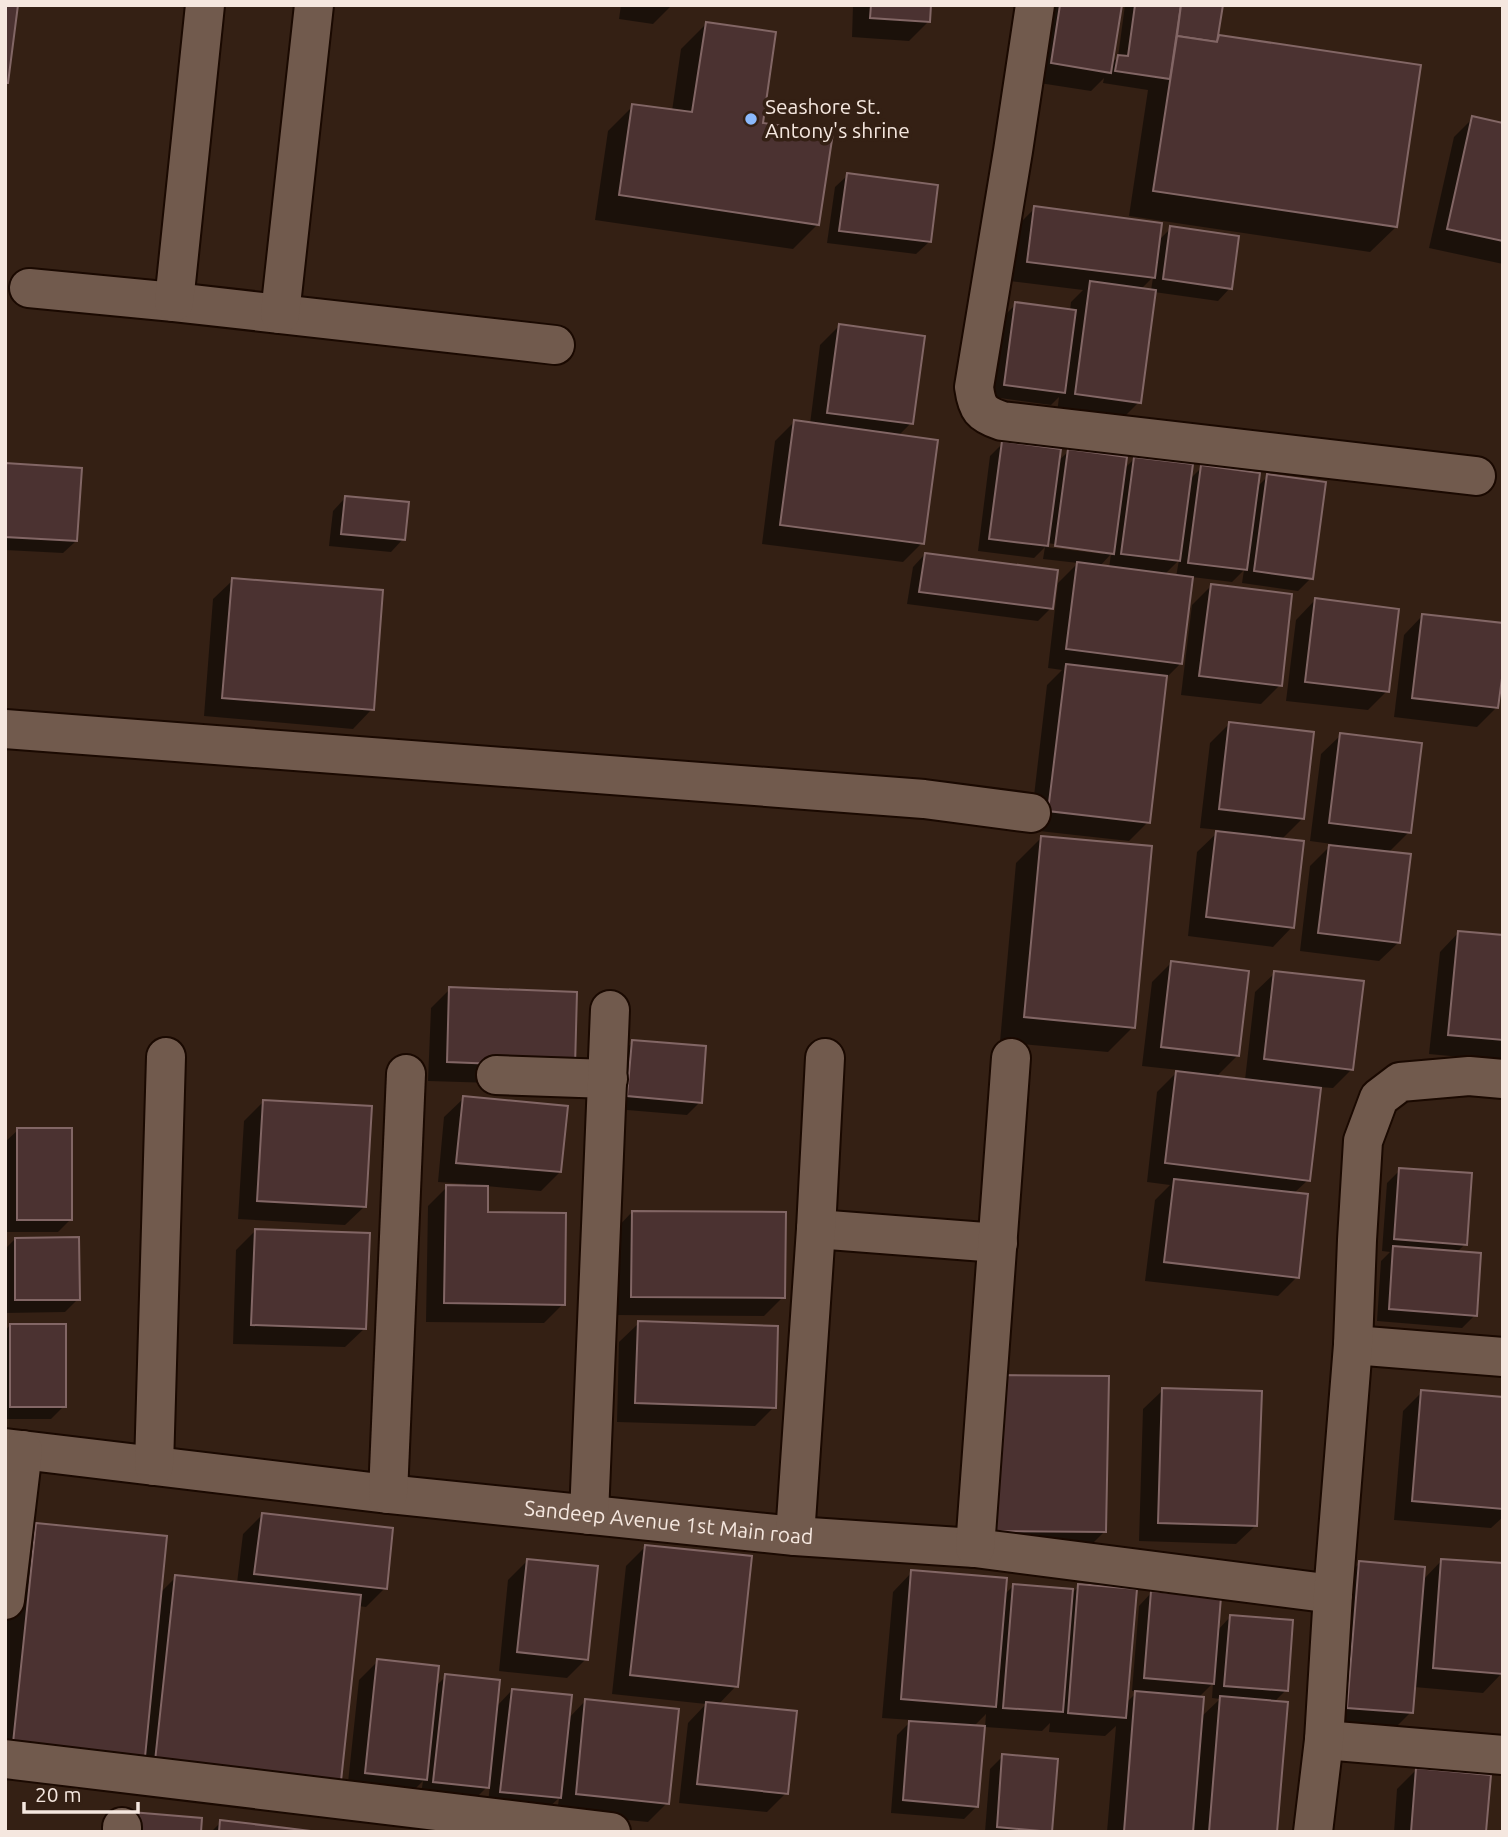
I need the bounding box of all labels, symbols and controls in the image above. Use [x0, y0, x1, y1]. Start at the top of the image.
place label: Seashore St. Antony's shrine [765, 94, 910, 142]
marker: Seashore St. Antony's shrine [743, 111, 759, 127]
street label: Sandeep Avenue 1st Main road [523, 1495, 814, 1548]
scale bar [24, 1770, 138, 1814]
text: 20 m [35, 1782, 82, 1806]

